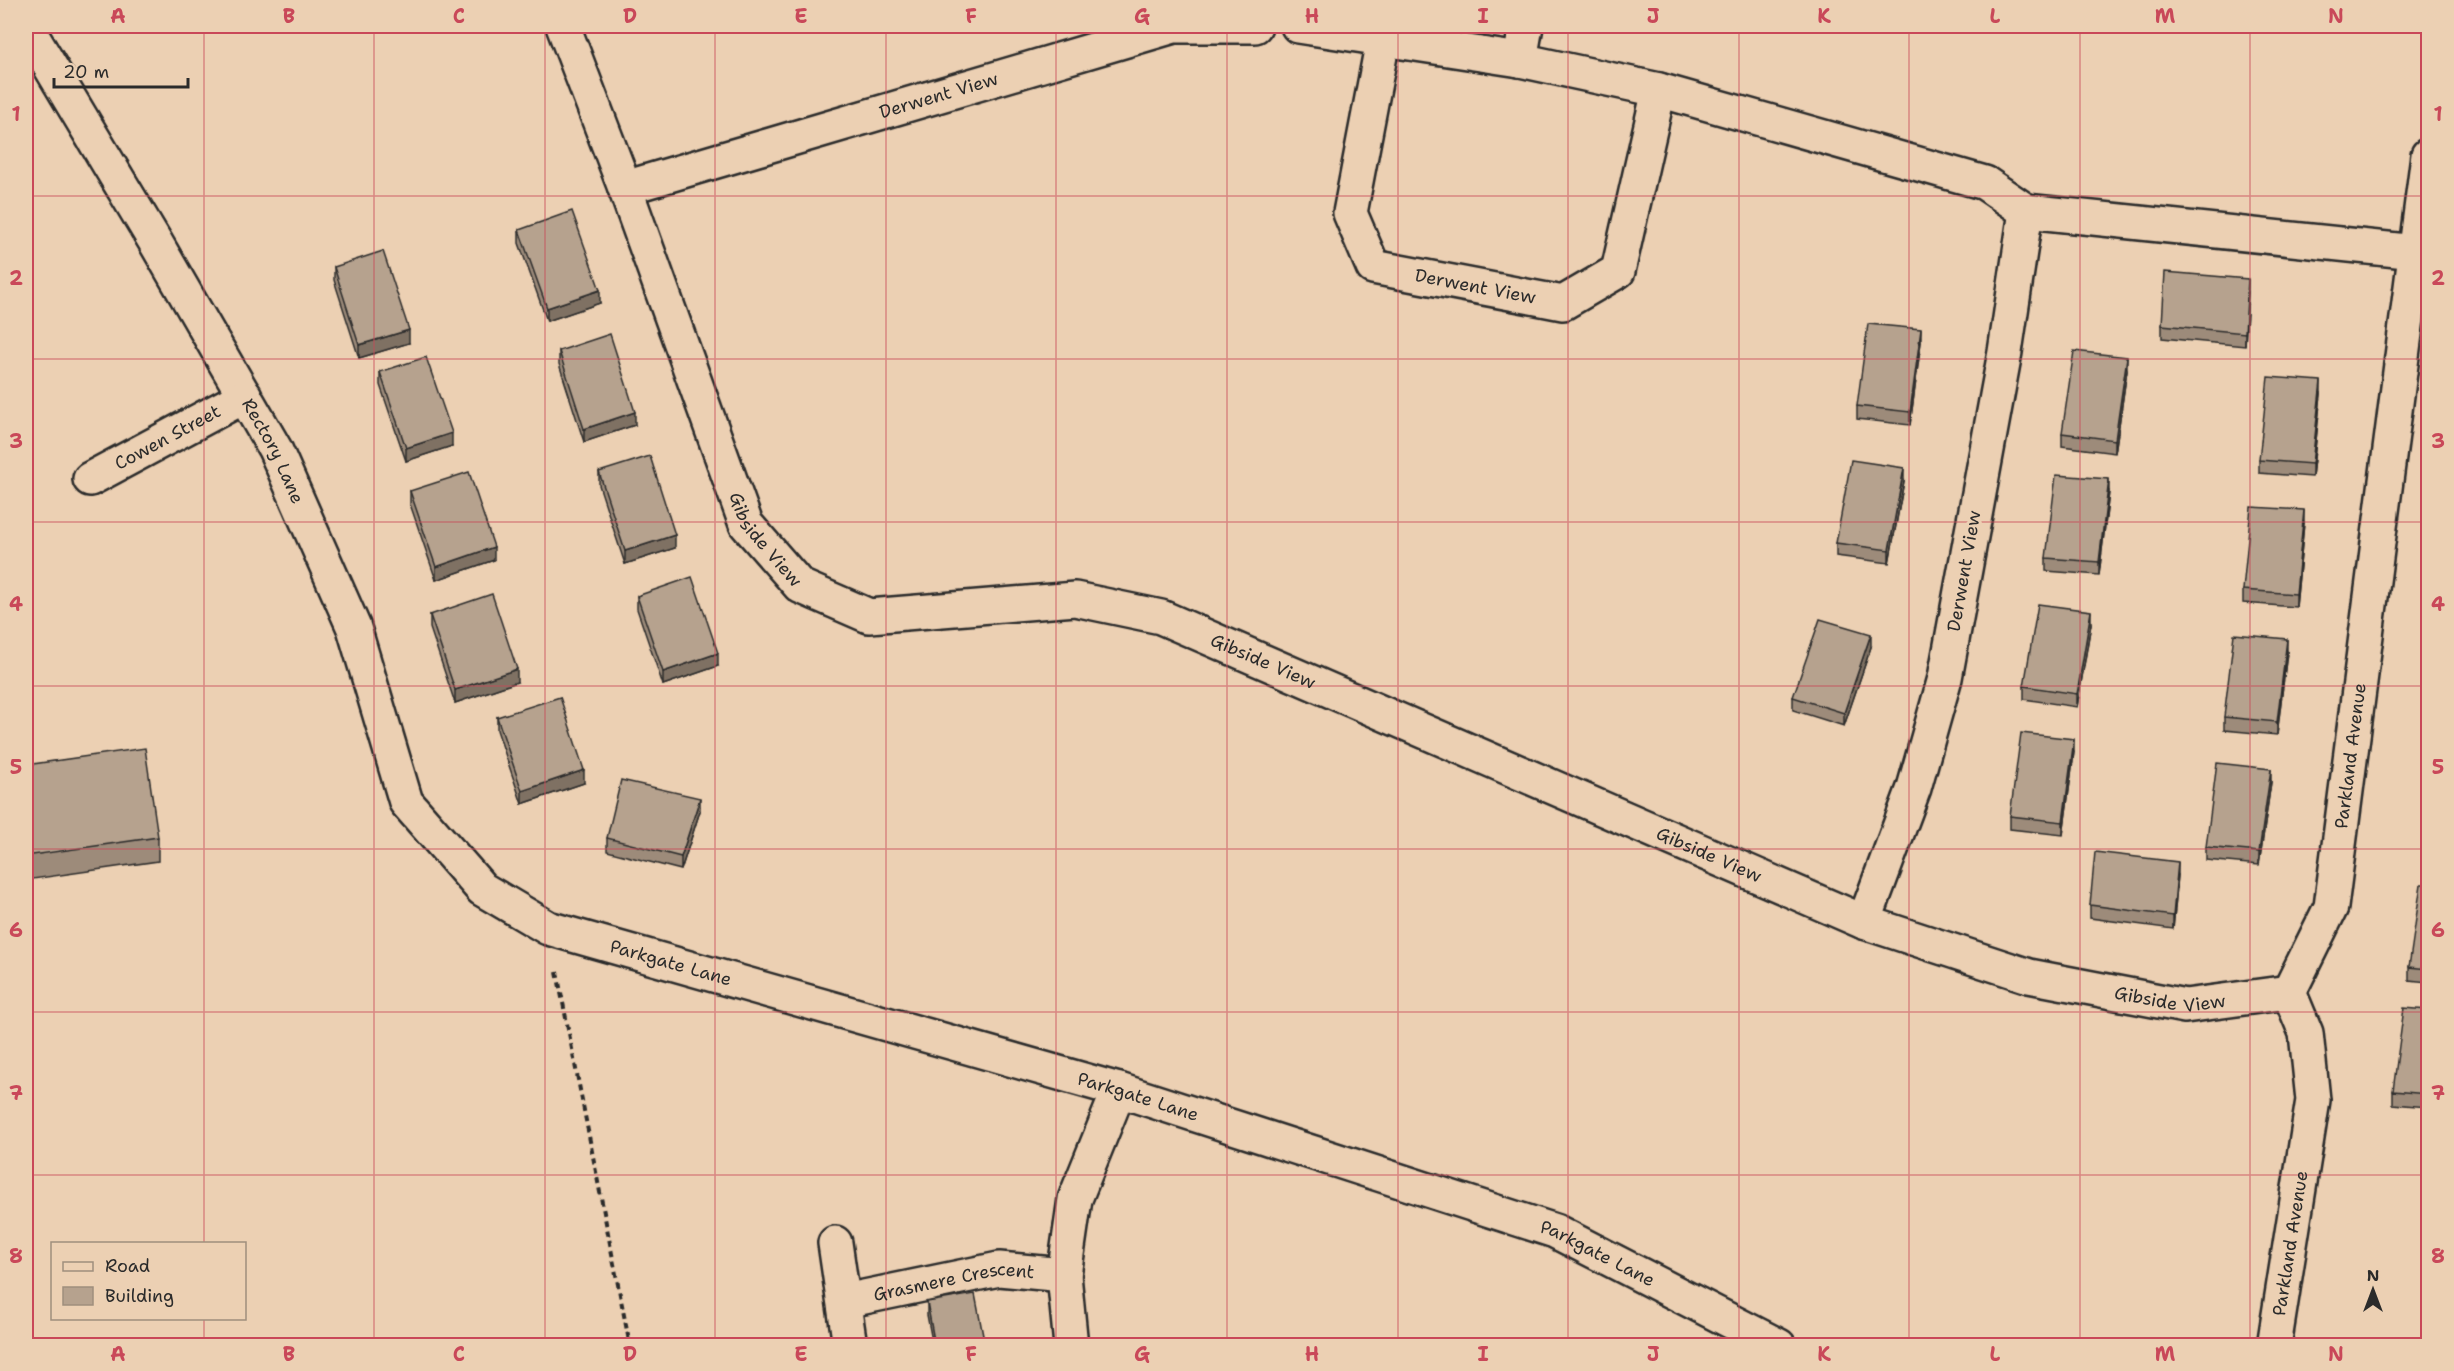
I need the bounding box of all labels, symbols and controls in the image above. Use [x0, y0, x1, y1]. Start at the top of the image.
text: A [110, 3, 126, 29]
text: B [283, 3, 295, 29]
text: C [453, 3, 465, 29]
text: D [623, 3, 637, 29]
text: E [794, 3, 808, 29]
text: F [965, 3, 977, 29]
text: G [1134, 3, 1150, 29]
text: H [1305, 3, 1319, 29]
text: I [1477, 3, 1489, 29]
text: J [1647, 3, 1660, 29]
text: K [1817, 3, 1831, 29]
text: L [1990, 3, 2001, 29]
text: M [2155, 3, 2176, 29]
text: N [2328, 3, 2344, 29]
scale bar [54, 51, 188, 89]
text: 20 m [63, 60, 109, 84]
street label: Derwent View [876, 66, 1001, 124]
text: 1 [11, 101, 21, 127]
text: 1 [2433, 101, 2443, 127]
street label: Derwent View [1413, 263, 1538, 310]
text: 2 [9, 265, 23, 291]
text: 2 [2431, 265, 2445, 291]
street label: Rectory Lane [236, 394, 310, 508]
street label: Cowen Street [110, 399, 225, 476]
text: 3 [9, 428, 23, 454]
text: 3 [2431, 428, 2445, 454]
street label: Gibside View [724, 489, 808, 592]
street label: Derwent View [1942, 508, 1987, 634]
text: 4 [9, 591, 23, 617]
text: 4 [2431, 591, 2445, 617]
street label: Gibside View [1207, 628, 1320, 695]
street label: Parkland Avenue [2329, 681, 2372, 830]
text: 5 [10, 754, 22, 780]
text: 5 [2432, 754, 2444, 780]
street label: Gibside View [1653, 821, 1766, 888]
text: 6 [9, 917, 23, 943]
text: 6 [2431, 917, 2445, 943]
street label: Parkgate Lane [607, 934, 735, 992]
street label: Gibside View [2112, 981, 2227, 1018]
street label: Parkgate Lane [1075, 1067, 1202, 1127]
text: 7 [9, 1080, 23, 1106]
text: 7 [2431, 1080, 2445, 1106]
street label: Parkland Avenue [2267, 1169, 2314, 1318]
street label: Parkgate Lane [1537, 1215, 1659, 1292]
legend [51, 1242, 246, 1320]
text: 8 [9, 1243, 23, 1269]
text: 8 [2431, 1243, 2445, 1269]
text: Road [105, 1254, 150, 1278]
street label: Grasmere Crescent [871, 1257, 1036, 1307]
north arrow [2343, 1260, 2403, 1320]
text: N [2367, 1265, 2379, 1286]
text: Building [105, 1284, 174, 1308]
text: A [110, 1341, 126, 1367]
text: B [283, 1341, 295, 1367]
text: C [453, 1341, 465, 1367]
text: D [623, 1341, 637, 1367]
text: E [794, 1341, 808, 1367]
text: F [965, 1341, 977, 1367]
text: G [1134, 1341, 1150, 1367]
text: H [1305, 1341, 1319, 1367]
text: I [1477, 1341, 1489, 1367]
text: J [1647, 1341, 1660, 1367]
text: K [1817, 1341, 1831, 1367]
text: L [1990, 1341, 2001, 1367]
text: M [2155, 1341, 2176, 1367]
text: N [2328, 1341, 2344, 1367]

